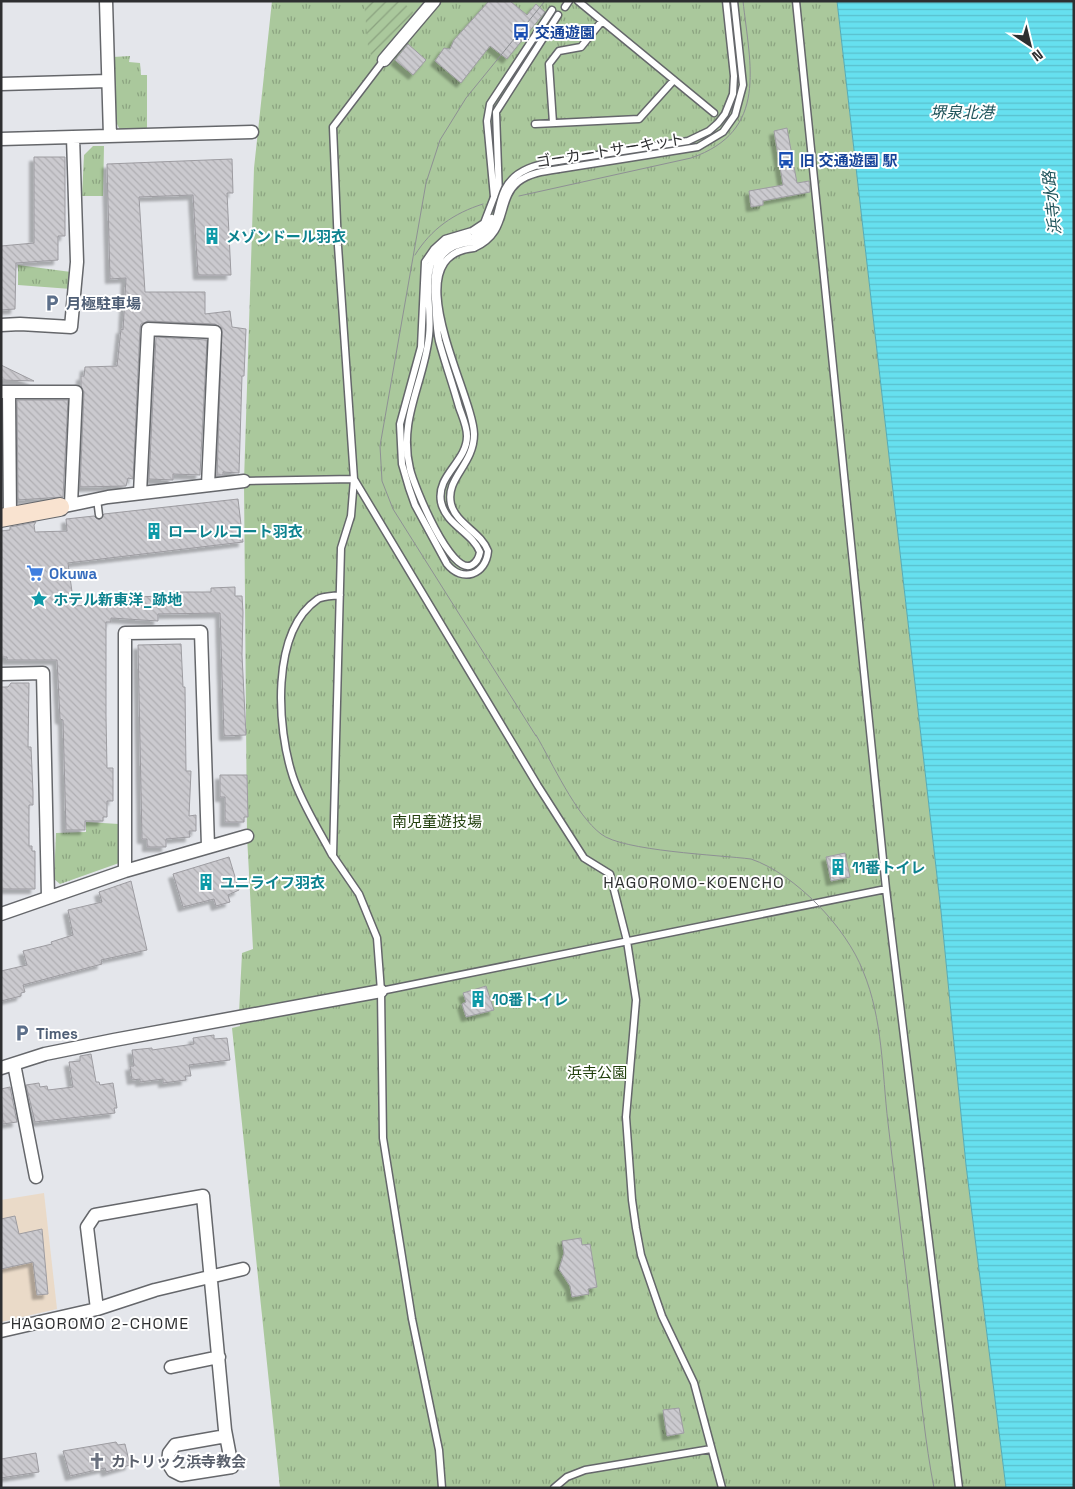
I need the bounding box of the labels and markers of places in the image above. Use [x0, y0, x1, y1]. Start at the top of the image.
bus stop icon: 交通遊園 [511, 22, 531, 42]
place label: 交通遊園 [535, 23, 595, 42]
bus stop icon: 旧 交通遊園 駅 [776, 150, 796, 170]
place label: 旧 交通遊園 駅 [800, 151, 898, 170]
building icon: メゾンドール羽衣 [202, 226, 222, 246]
place label: メゾンドール羽衣 [226, 227, 346, 246]
parking icon: 月極駐車場 [42, 293, 62, 313]
place label: 月極駐車場 [66, 294, 141, 313]
building icon: ローレルコート羽衣 [144, 521, 164, 541]
place label: ローレルコート羽衣 [168, 522, 303, 541]
supermarket icon: Okuwa [25, 563, 45, 583]
place label: Okuwa [49, 564, 98, 583]
place icon: ホテル新東洋_跡地 [29, 589, 49, 609]
place label: ホテル新東洋_跡地 [53, 590, 182, 609]
building icon: 11番トイレ [828, 857, 848, 877]
place label: 11番トイレ [852, 858, 926, 877]
building icon: ユニライフ羽衣 [196, 872, 216, 892]
place label: ユニライフ羽衣 [220, 873, 325, 892]
building icon: 10番トイレ [468, 989, 488, 1009]
place label: 10番トイレ [492, 990, 569, 1009]
parking icon: Times [12, 1023, 32, 1043]
place label: Times [36, 1024, 78, 1043]
church icon: カトリック浜寺教会 [87, 1451, 107, 1471]
place label: カトリック浜寺教会 [111, 1452, 246, 1471]

